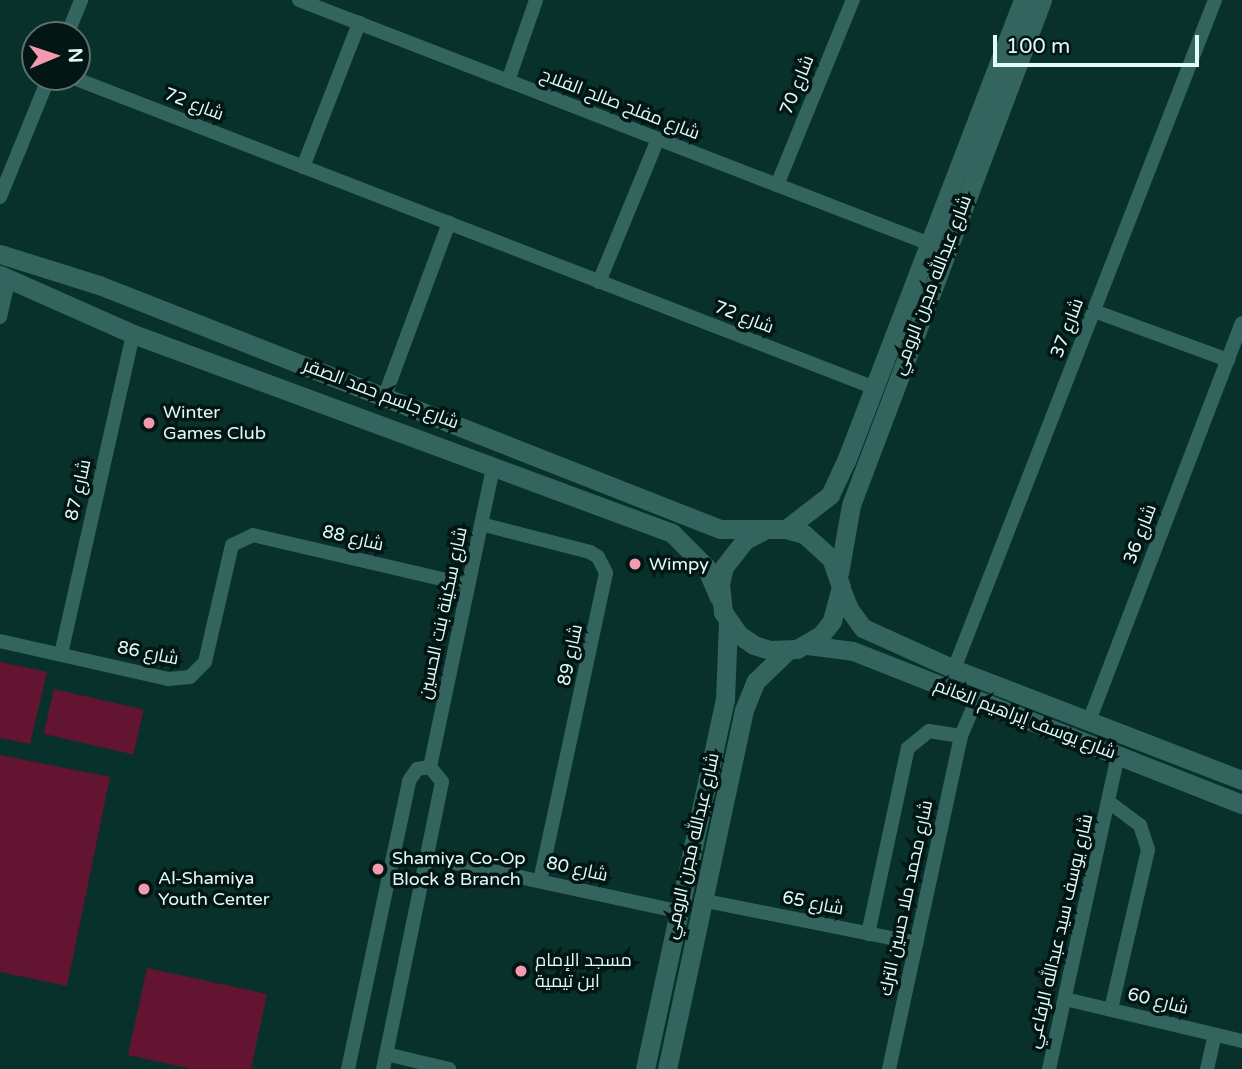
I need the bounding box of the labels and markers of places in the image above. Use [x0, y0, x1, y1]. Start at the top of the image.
place label: Winter Games Club [163, 402, 266, 444]
marker: Winter Games Club [141, 415, 157, 431]
place label: Wimpy [649, 553, 709, 575]
marker: Wimpy [627, 556, 643, 572]
place label: Shamiya Co-Op Block 8 Branch [392, 848, 526, 890]
marker: Shamiya Co-Op Block 8 Branch [370, 861, 386, 877]
place label: Al-Shamiya Youth Center [158, 868, 270, 910]
marker: Al-Shamiya Youth Center [136, 881, 152, 897]
place label: مسجد الإمام ابن تيمية [535, 950, 632, 992]
marker: مسجد الإمام ابن تيمية [513, 963, 529, 979]

